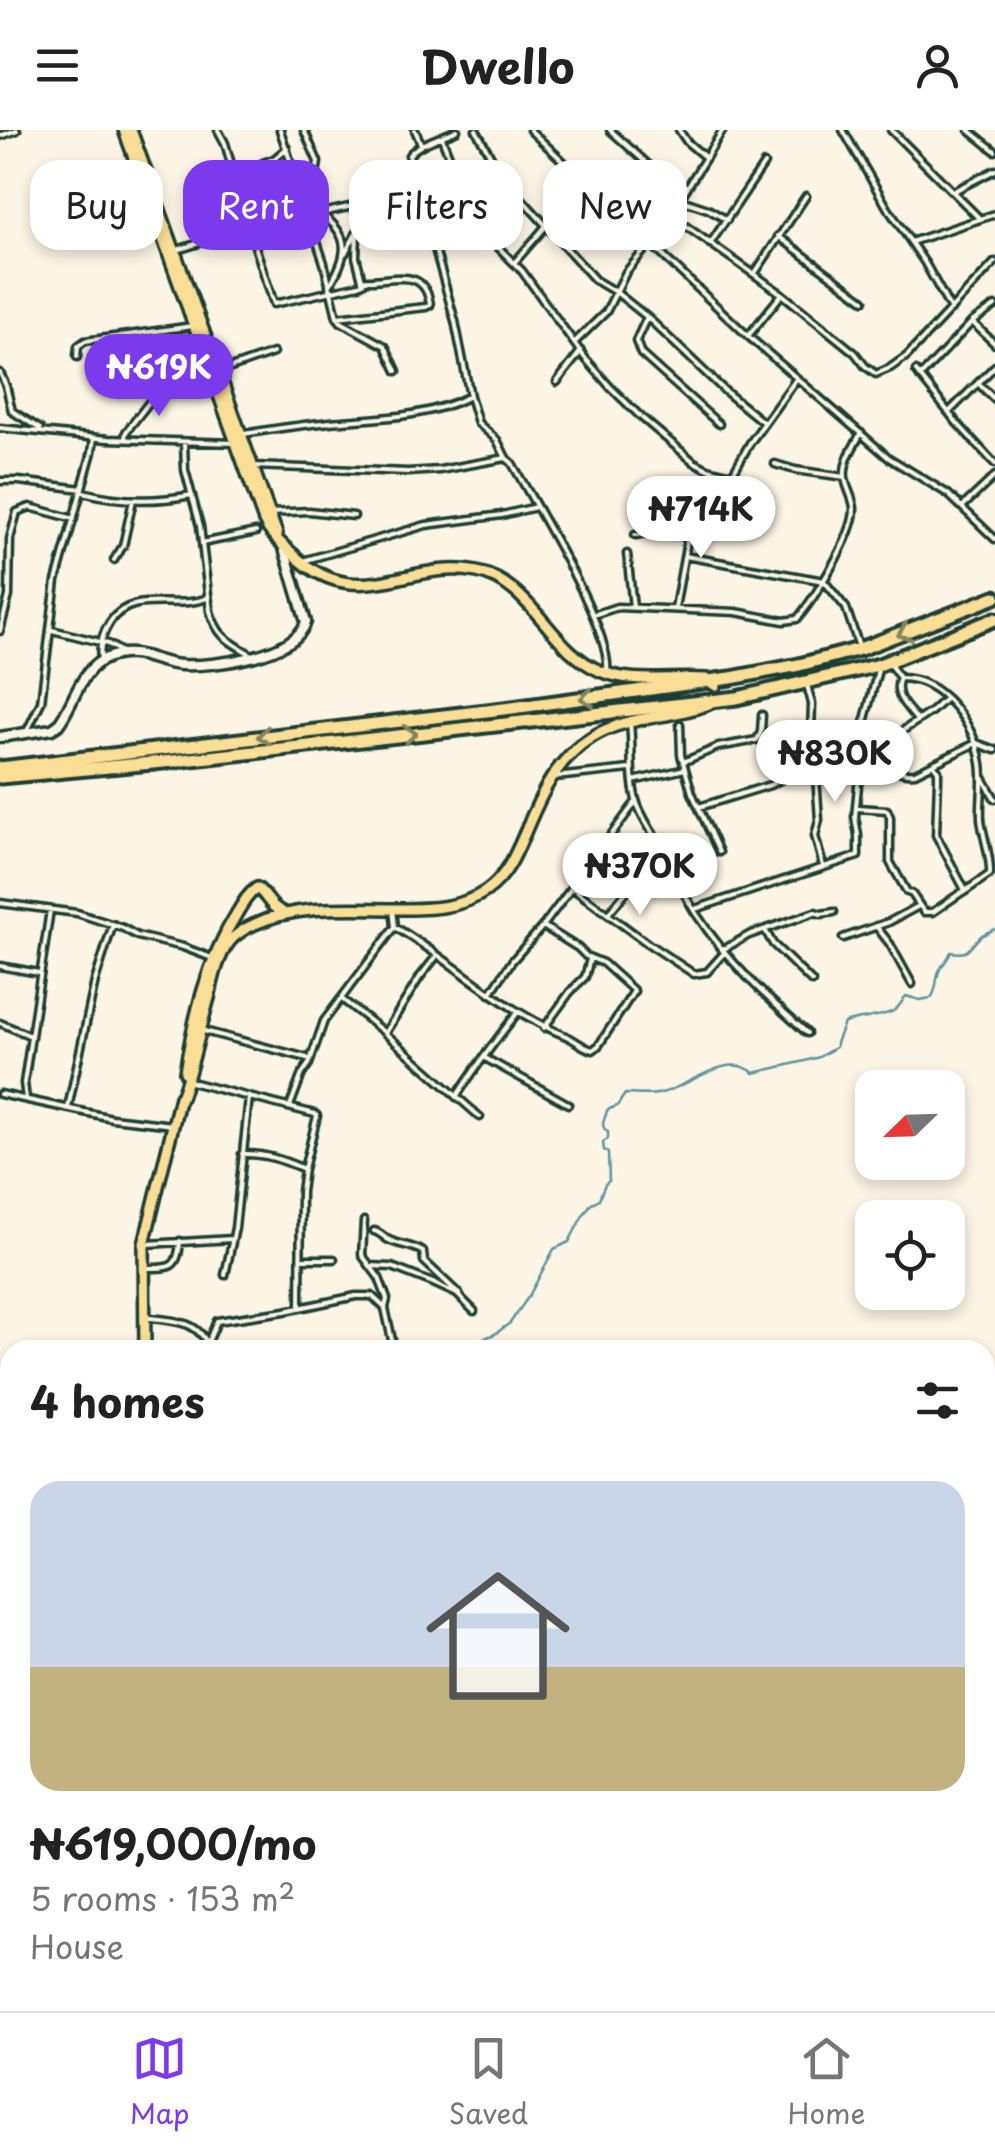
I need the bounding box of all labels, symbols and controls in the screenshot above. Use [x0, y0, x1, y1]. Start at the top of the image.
text: Dwello [421, 31, 574, 99]
icon: menu [30, 38, 85, 93]
icon: person [910, 38, 965, 93]
chip: Buy [30, 160, 163, 250]
chip: Rent [183, 160, 329, 250]
chip: Filters [349, 160, 523, 250]
chip: New [543, 160, 687, 250]
pin: ₦619K [89, 334, 229, 419]
text: ₦619K [106, 342, 212, 390]
pin: ₦714K [631, 476, 771, 561]
text: ₦714K [649, 484, 753, 532]
one-way arrow [897, 621, 914, 642]
one-way arrow [579, 687, 595, 708]
pin: ₦830K [765, 720, 905, 805]
one-way arrow [403, 724, 419, 745]
one-way arrow [256, 725, 272, 746]
text: ₦830K [778, 728, 892, 776]
pin: ₦370K [570, 833, 710, 918]
text: ₦370K [584, 841, 696, 889]
north arrow [855, 1070, 965, 1180]
map controls [855, 1070, 965, 1310]
button: locate [855, 1200, 965, 1310]
text: 4 homes [30, 1369, 205, 1432]
icon: filters [910, 1373, 965, 1428]
icon: home [408, 1546, 588, 1726]
text: ₦619,000/mo [30, 1811, 317, 1874]
text: 5 rooms · 153 m² [30, 1874, 295, 1922]
text: House [30, 1922, 124, 1970]
tab: Map [130, 2031, 189, 2134]
tab: Saved [449, 2031, 528, 2134]
tab: Home [787, 2031, 865, 2134]

